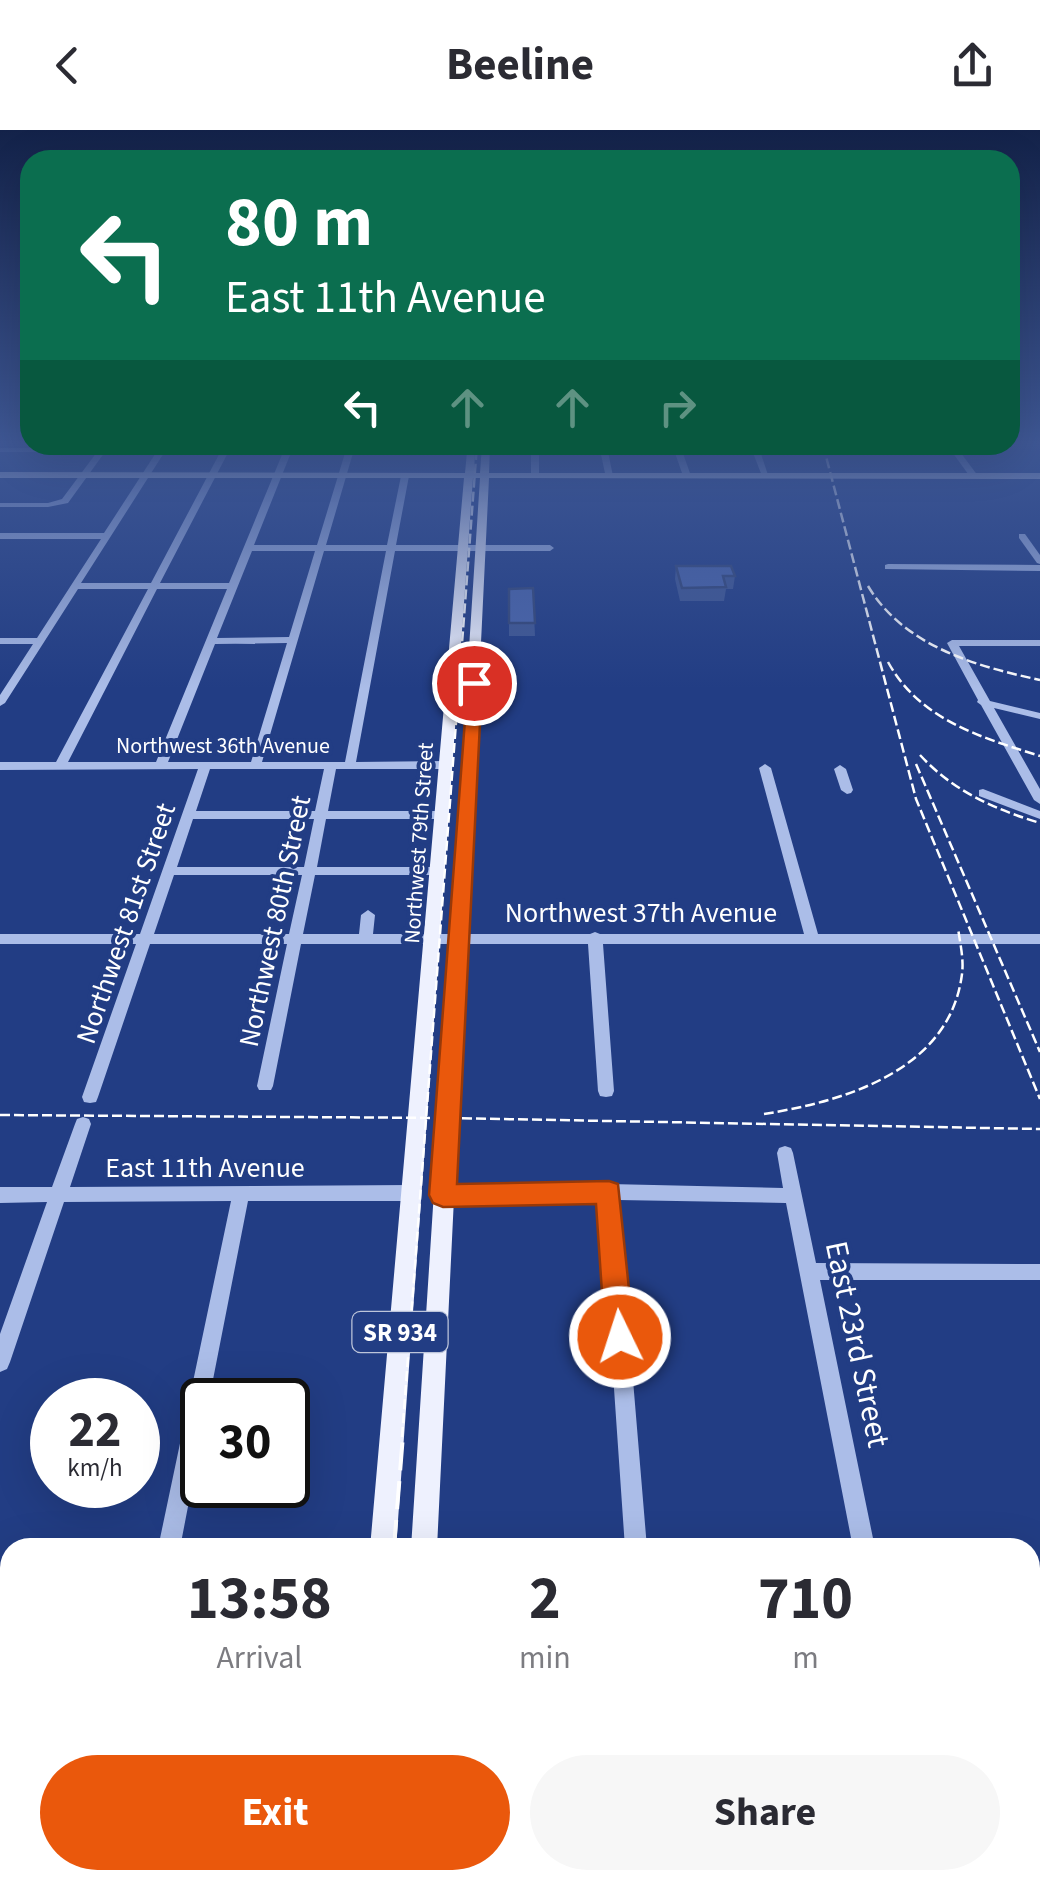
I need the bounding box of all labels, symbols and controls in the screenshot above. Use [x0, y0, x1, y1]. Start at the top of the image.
text: Beeline [446, 33, 594, 97]
icon: back [40, 38, 95, 93]
icon: share [945, 38, 1000, 93]
text: 80 m [225, 173, 373, 273]
icon: left [60, 190, 190, 320]
text: East 11th Avenue [225, 266, 546, 330]
icon: left [335, 380, 390, 435]
icon: ahead [440, 380, 495, 435]
icon: ahead [545, 380, 600, 435]
icon: right [650, 380, 705, 435]
pin [432, 641, 517, 726]
icon: arrive [447, 656, 502, 711]
street label: Northwest 36th Avenue [116, 730, 330, 762]
street label: Northwest 79th Street [396, 741, 442, 945]
street label: Northwest 80th Street [229, 791, 321, 1051]
street label: Northwest 81st Street [66, 797, 186, 1049]
street label: Northwest 37th Avenue [505, 893, 777, 933]
street label: East 11th Avenue [105, 1148, 305, 1188]
street label: East 23rd Street [813, 1237, 901, 1452]
position arrow [568, 1285, 672, 1389]
road number: SR 934 [352, 1312, 448, 1352]
speed limit sign: 30 [180, 1378, 310, 1508]
text: 22 [69, 1395, 121, 1466]
text: km/h [67, 1450, 123, 1486]
text: 13:58 [187, 1557, 332, 1642]
text: 2 [529, 1557, 561, 1642]
text: 710 [758, 1557, 853, 1642]
text: Arrival [216, 1635, 302, 1681]
text: min [519, 1635, 571, 1681]
text: m [792, 1635, 819, 1681]
button: Exit [40, 1755, 510, 1870]
button: Share [530, 1755, 1000, 1870]

